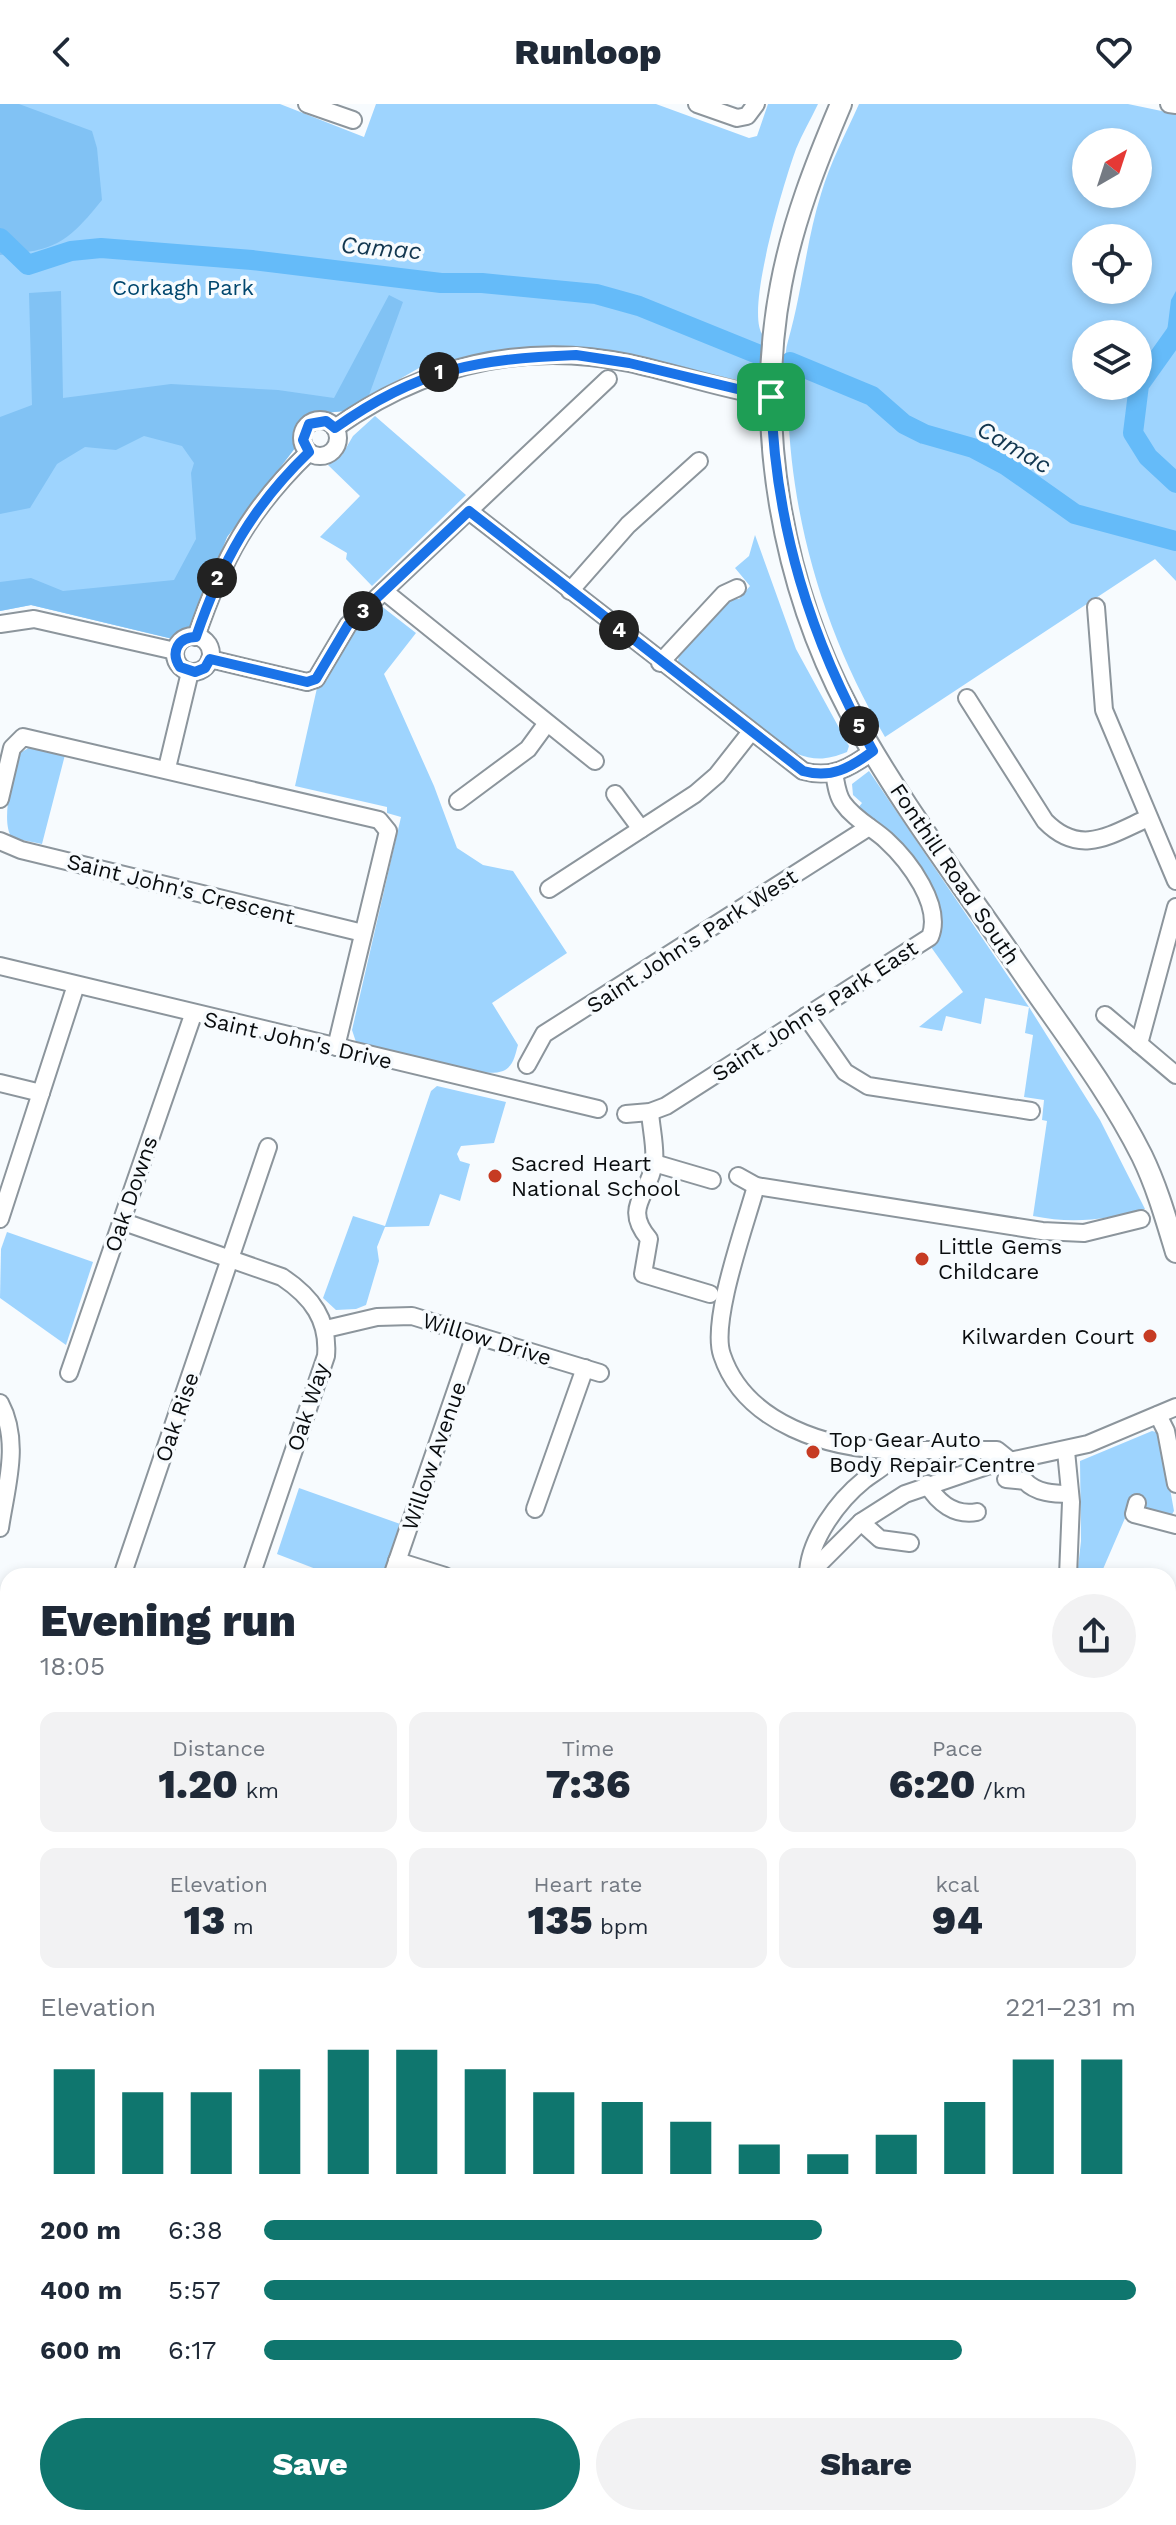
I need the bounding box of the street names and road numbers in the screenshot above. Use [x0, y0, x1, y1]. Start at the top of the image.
street label: Fonthill Road South [885, 779, 1025, 969]
street label: Saint John's Crescent [65, 849, 297, 929]
street label: Saint John's Park West [582, 864, 802, 1018]
street label: Saint John's Park East [708, 935, 922, 1087]
street label: Saint John's Drive [201, 1006, 395, 1074]
street label: Oak Downs [100, 1133, 162, 1255]
street label: Willow Drive [420, 1308, 554, 1370]
street label: Oak Way [282, 1359, 334, 1454]
street label: Oak Rise [150, 1369, 204, 1465]
street label: Willow Avenue [397, 1378, 471, 1534]

